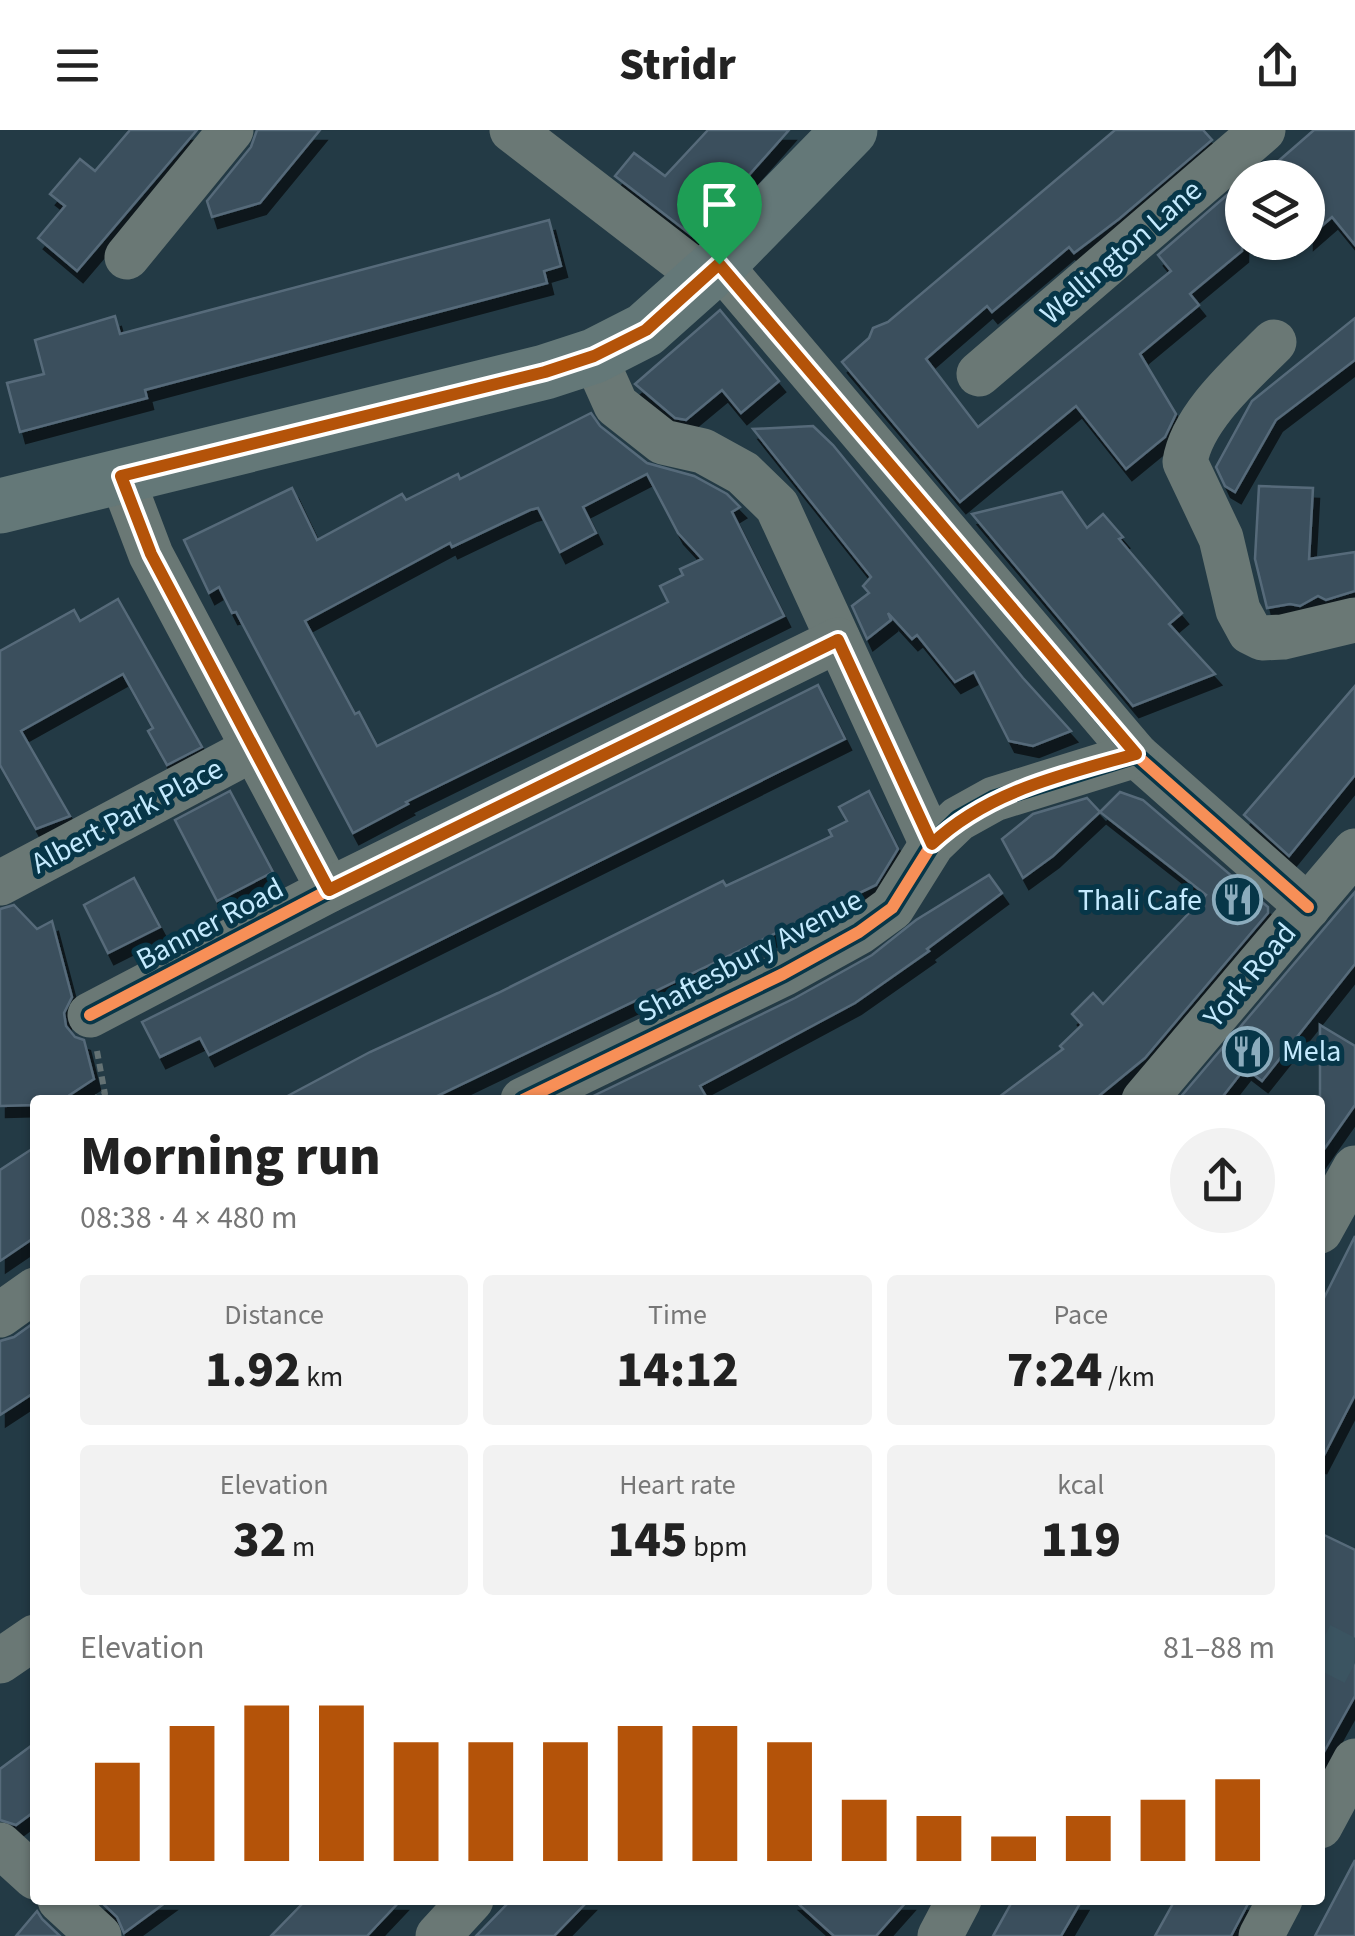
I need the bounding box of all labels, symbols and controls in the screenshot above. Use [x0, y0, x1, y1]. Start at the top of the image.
text: Stridr [619, 33, 736, 97]
icon: menu [50, 38, 105, 93]
icon: share [1250, 38, 1305, 93]
map controls [1225, 160, 1325, 260]
button: layers [1225, 160, 1325, 260]
pin [677, 162, 762, 265]
street label: Wellington Lane [1031, 169, 1211, 335]
icon: arrive [692, 177, 747, 232]
street label: Albert Park Place [23, 747, 231, 885]
street label: Banner Road [129, 867, 291, 981]
restaurant icon: Thali Cafe [1211, 874, 1263, 926]
street label: Shaftesbury Avenue [630, 879, 870, 1033]
place label: Thali Cafe [1078, 879, 1202, 922]
street label: York Road [1193, 913, 1307, 1037]
restaurant icon: Mela [1221, 1025, 1273, 1077]
place label: Mela [1282, 1030, 1341, 1073]
text: Morning run [80, 1118, 381, 1196]
button: share [1170, 1128, 1275, 1233]
text: 08:38 · 4 × 480 m [80, 1195, 298, 1241]
text: Distance [224, 1295, 324, 1335]
text: Time [648, 1295, 707, 1335]
text: Pace [1053, 1295, 1108, 1335]
text: 1.92 [205, 1335, 301, 1406]
text: 14:12 [616, 1335, 739, 1406]
text: 7:24 [1007, 1335, 1102, 1406]
text: km [301, 1357, 343, 1397]
text: /km [1102, 1357, 1155, 1397]
text: Elevation [220, 1465, 329, 1505]
text: Heart rate [619, 1465, 736, 1505]
text: kcal [1057, 1465, 1104, 1505]
text: 32 [233, 1505, 286, 1576]
text: 145 [608, 1505, 688, 1576]
text: 119 [1041, 1505, 1121, 1576]
text: m [286, 1527, 315, 1567]
text: bpm [688, 1527, 747, 1567]
text: Elevation [80, 1625, 205, 1671]
text: 81–88 m [1163, 1625, 1275, 1671]

